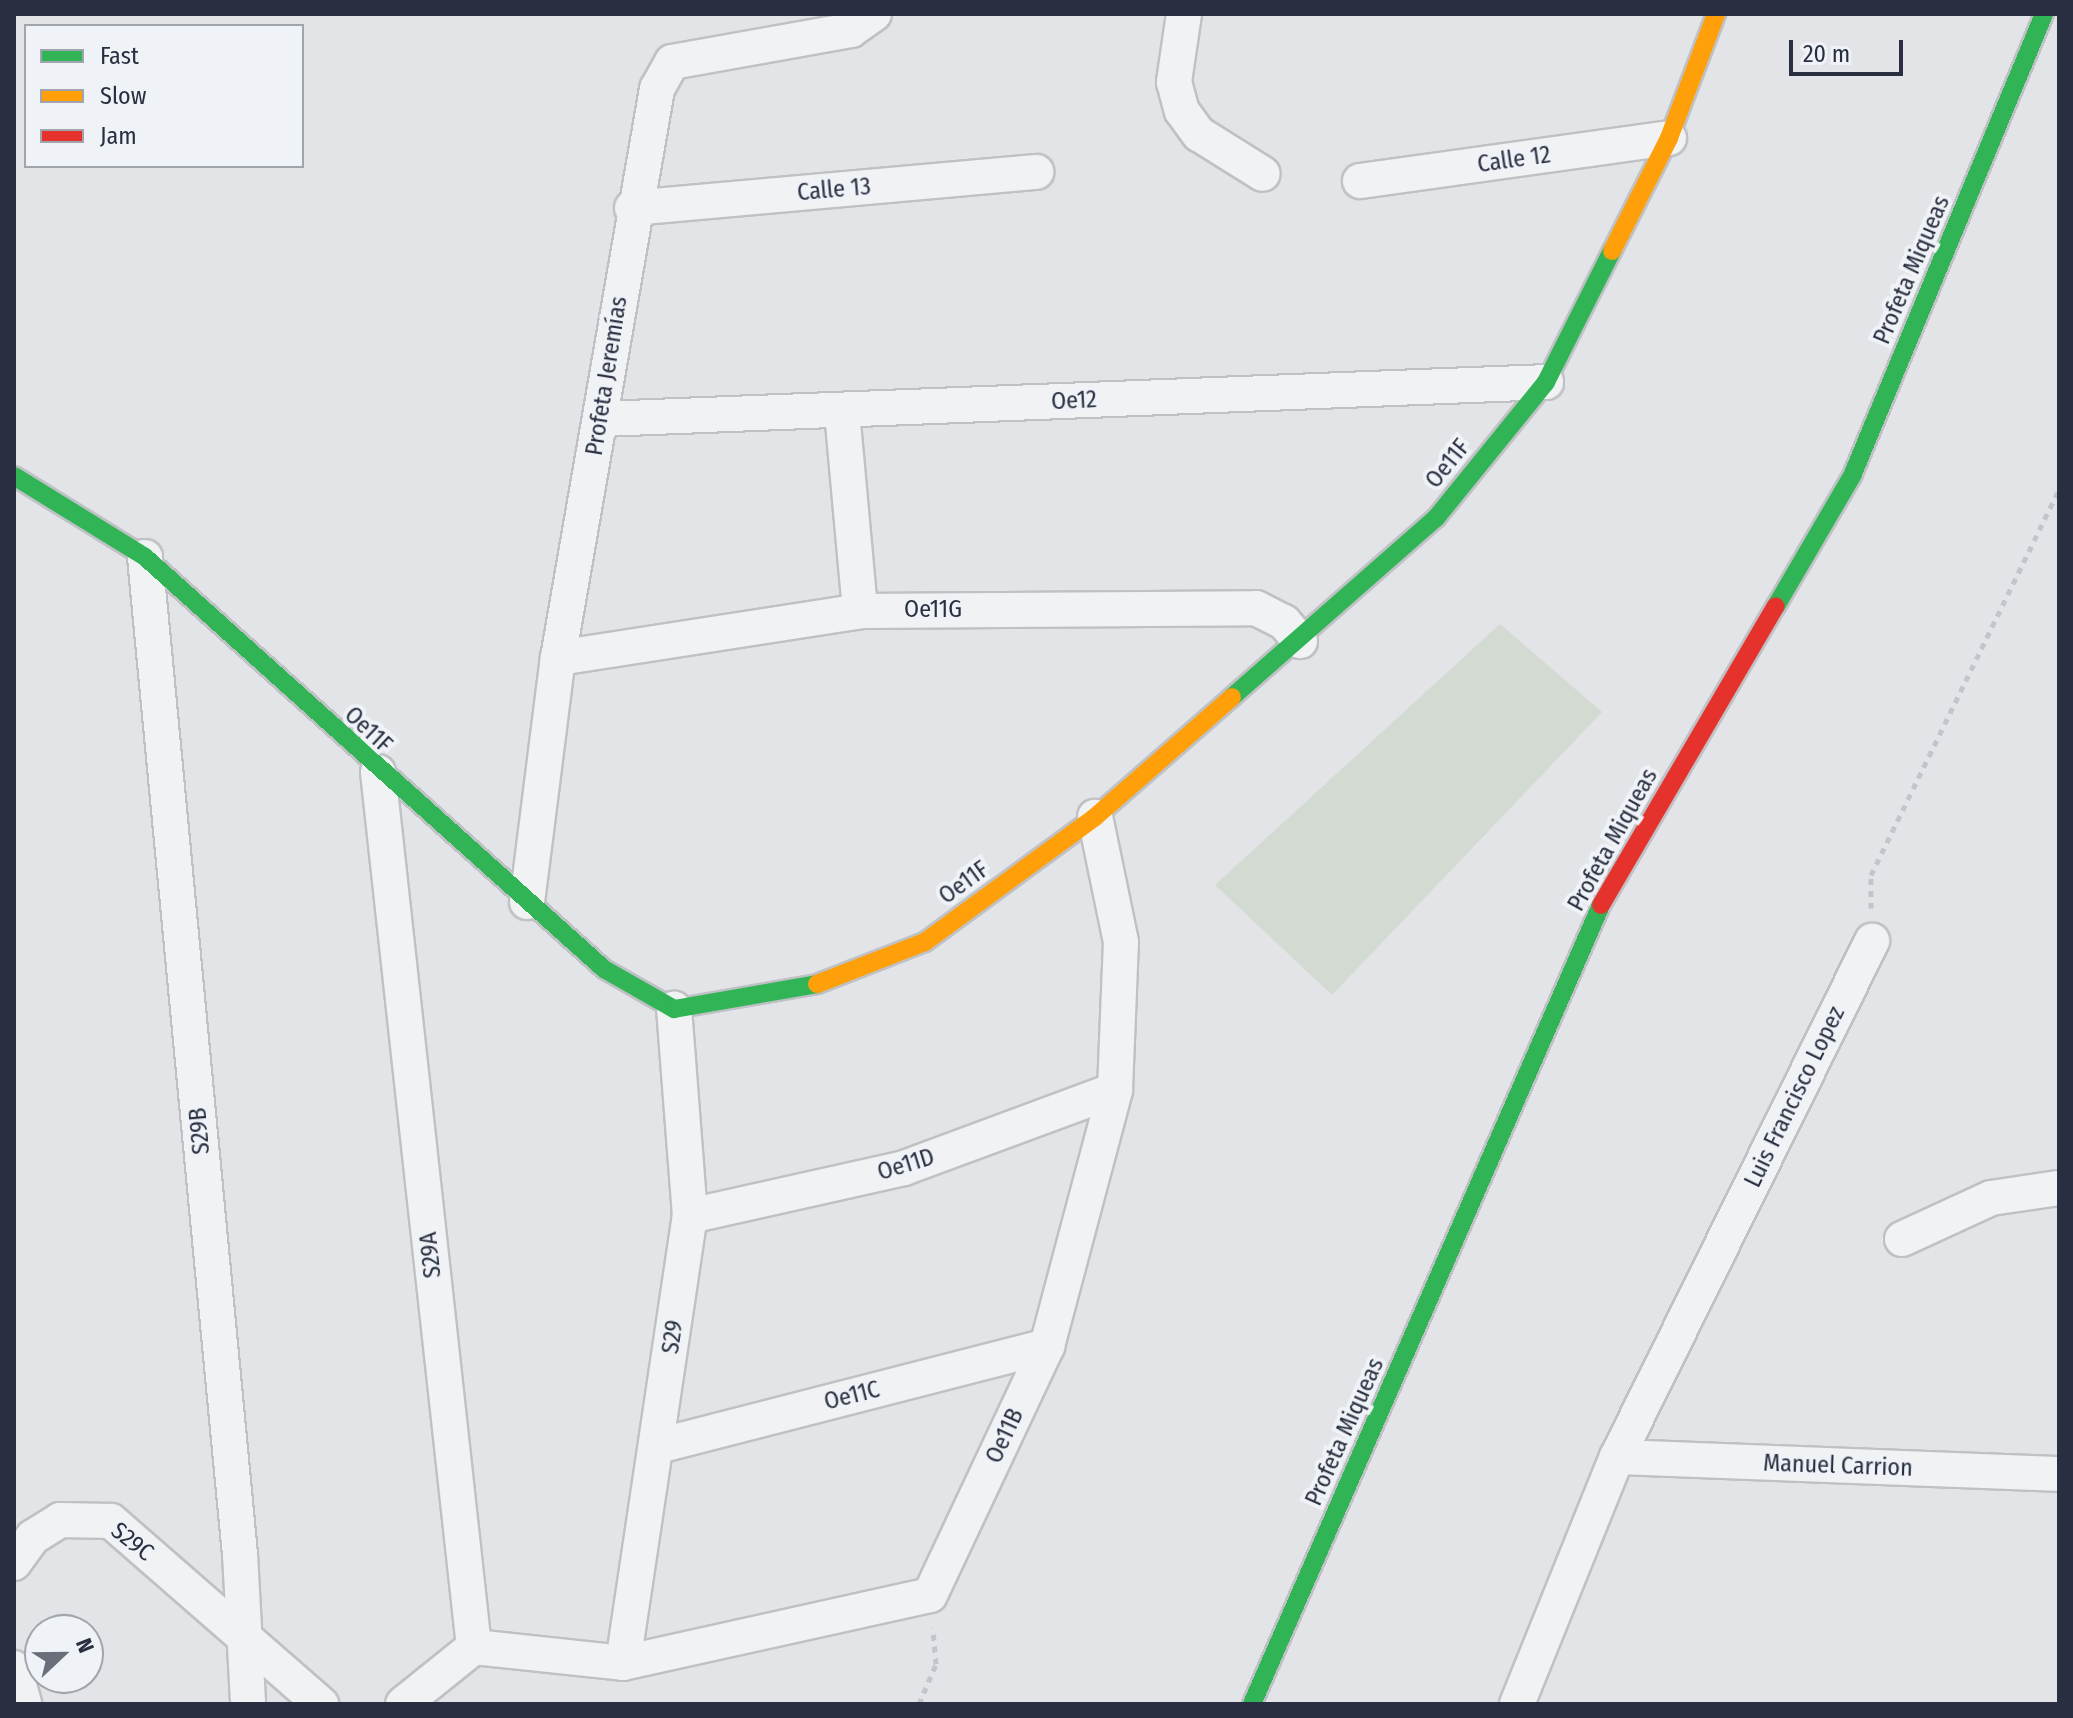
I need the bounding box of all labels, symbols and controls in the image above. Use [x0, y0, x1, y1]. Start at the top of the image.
legend [24, 24, 304, 168]
scale bar [1793, 24, 1907, 74]
text: 20 m [1803, 40, 1850, 68]
text: Fast [100, 42, 139, 70]
text: Slow [100, 82, 146, 110]
text: Jam [100, 122, 137, 150]
street label: Calle 12 [1476, 141, 1552, 179]
street label: Calle 13 [796, 172, 872, 208]
street label: Profeta Miqueas [1868, 191, 1956, 349]
street label: Profeta Jeremías [580, 294, 634, 458]
street label: Oe12 [1050, 385, 1098, 417]
street label: Oe11F [1420, 434, 1476, 494]
street label: Oe11G [904, 596, 962, 624]
street label: Oe11F [338, 701, 398, 759]
street label: Profeta Miqueas [1562, 764, 1664, 916]
street label: Oe11F [933, 855, 995, 911]
street label: Luis Francisco Lopez [1739, 1002, 1851, 1192]
street label: S29B [184, 1106, 216, 1156]
street label: Oe11D [874, 1143, 938, 1187]
street label: S29A [414, 1231, 448, 1279]
street label: S29 [656, 1318, 690, 1356]
street label: Profeta Miqueas [1300, 1354, 1390, 1510]
street label: Oe11C [821, 1375, 883, 1417]
street label: Oe11B [980, 1404, 1030, 1468]
street label: Manuel Carrion [1763, 1449, 1913, 1483]
street label: S29C [105, 1517, 159, 1567]
north arrow [24, 1614, 104, 1694]
text: N [70, 1634, 100, 1657]

